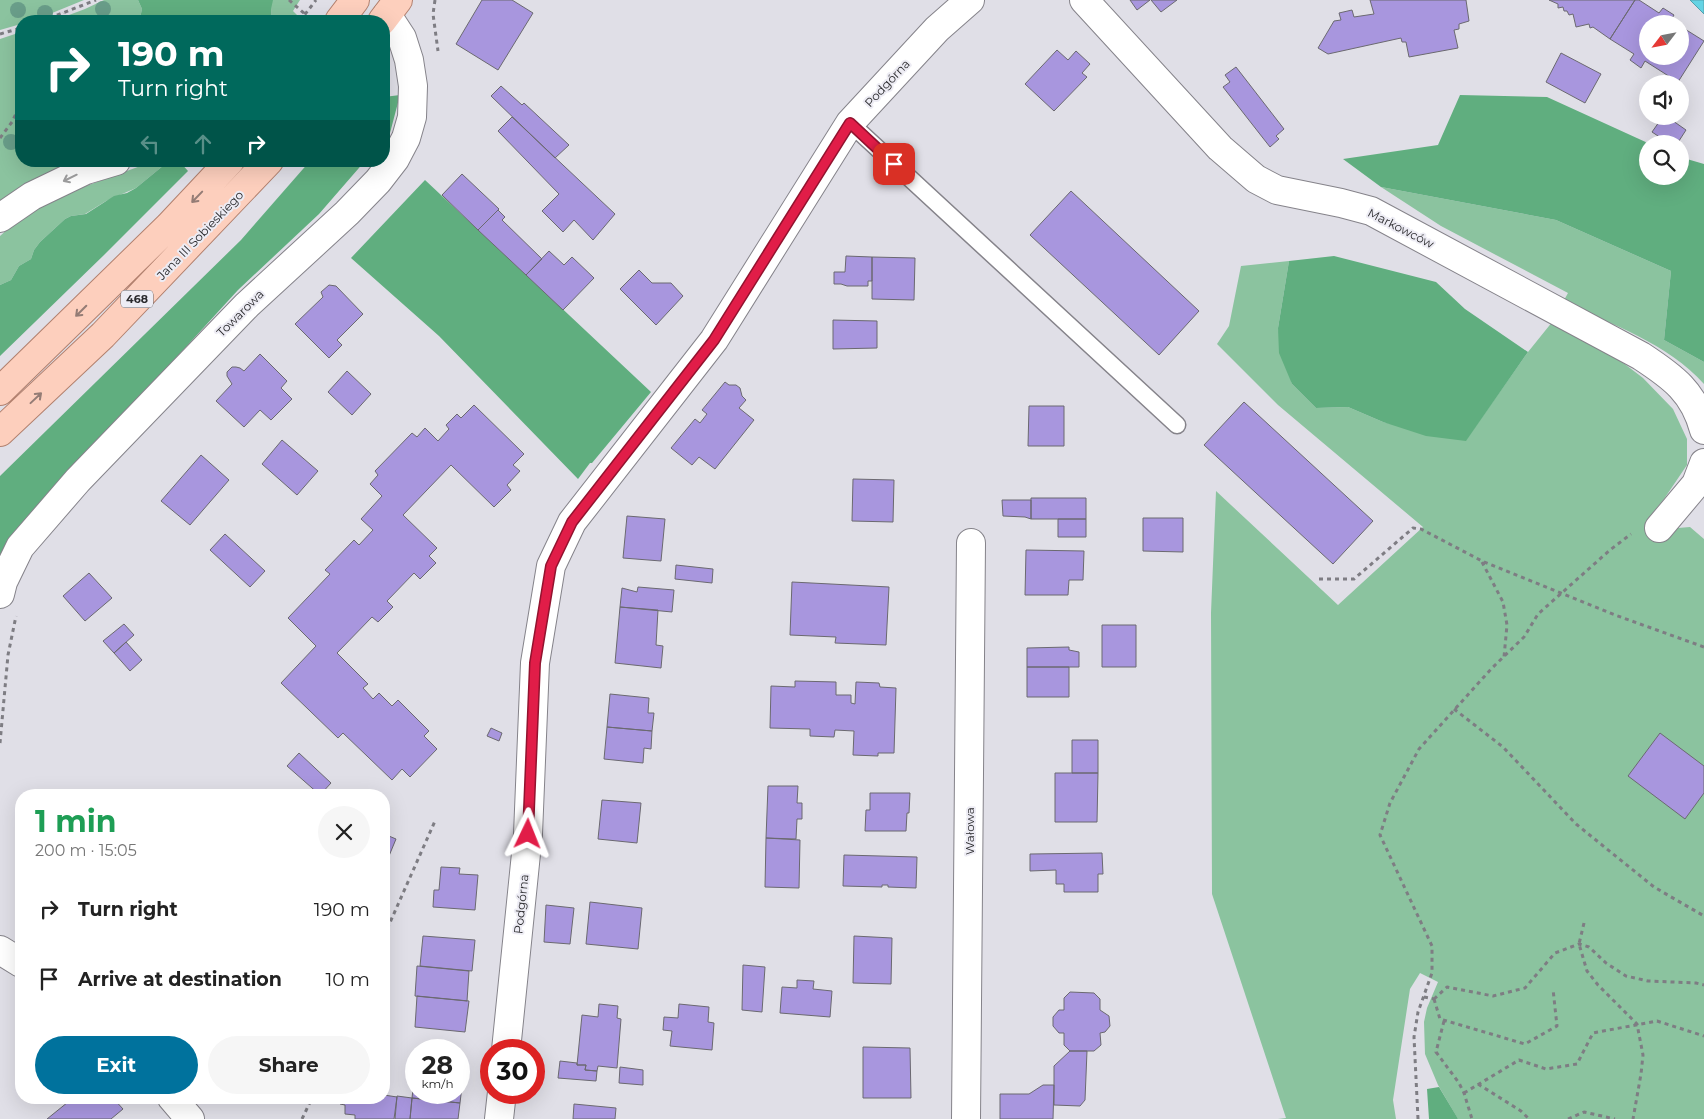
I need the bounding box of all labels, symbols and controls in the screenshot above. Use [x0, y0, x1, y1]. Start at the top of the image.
north arrow [1639, 15, 1689, 65]
map controls [1639, 15, 1689, 185]
text: 190 m [118, 32, 224, 75]
icon: right [35, 35, 100, 100]
street label: Podgórna [861, 56, 913, 110]
text: Turn right [118, 75, 228, 102]
button: sound [1639, 75, 1689, 125]
icon: left [136, 130, 164, 158]
icon: ahead [189, 130, 217, 158]
icon: right [242, 130, 270, 158]
button: search [1639, 135, 1689, 185]
pin [873, 143, 915, 185]
icon: arrive [880, 150, 908, 178]
one-way arrow [63, 174, 78, 183]
street label: Jana III Sobieskiego [153, 187, 246, 283]
one-way arrow [191, 190, 203, 203]
street label: Markowców [1365, 205, 1437, 251]
street label: Towarowa [213, 286, 267, 340]
road number: 468 [121, 290, 153, 308]
one-way arrow [75, 305, 87, 317]
one-way arrow [29, 392, 42, 404]
text: 1 min [35, 803, 116, 840]
button: close [318, 806, 370, 858]
position arrow [501, 807, 553, 859]
street label: Wałowa [962, 807, 977, 855]
text: 200 m · 15:05 [35, 841, 137, 860]
street label: Podgórna [510, 873, 532, 935]
icon: right [35, 895, 63, 923]
text: Turn right [78, 898, 178, 921]
text: 190 m [314, 898, 370, 921]
icon: arrive [35, 965, 63, 993]
text: Arrive at destination [78, 968, 282, 991]
text: 10 m [325, 968, 370, 991]
button: Exit [35, 1036, 198, 1094]
button: Share [208, 1036, 370, 1094]
speed limit sign: 30 [480, 1039, 545, 1104]
text: 28 [422, 1050, 453, 1080]
text: km/h [421, 1076, 454, 1091]

